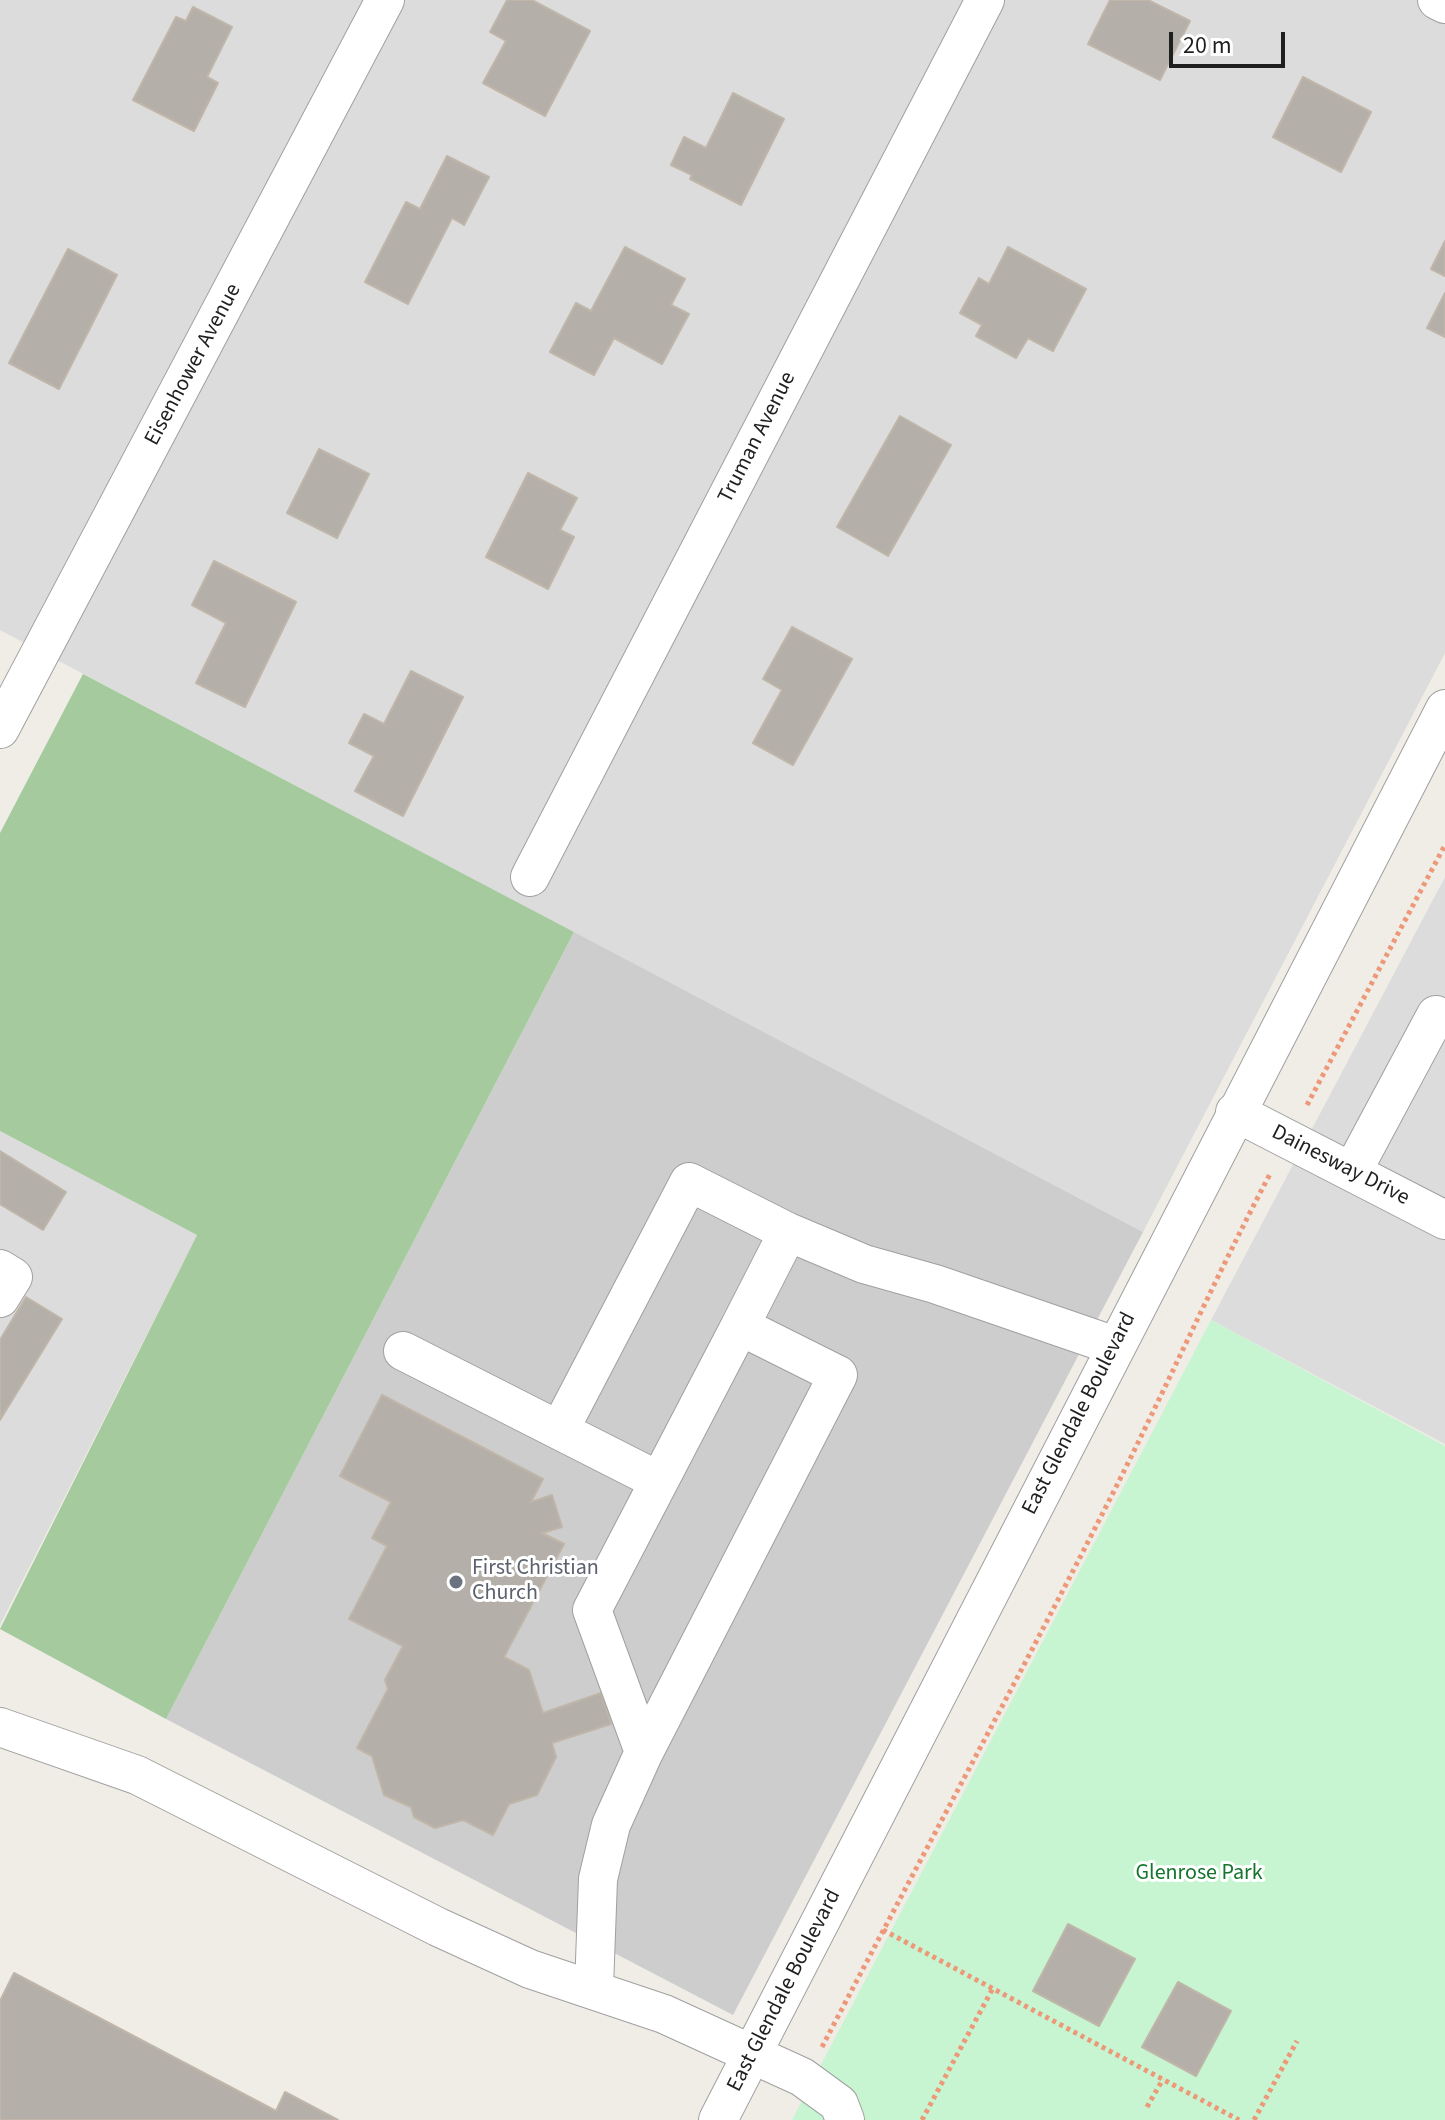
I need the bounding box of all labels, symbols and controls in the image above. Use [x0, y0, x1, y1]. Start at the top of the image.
scale bar [1173, 16, 1289, 66]
text: 20 m [1183, 28, 1232, 63]
street label: Eisenhower Avenue [140, 280, 248, 450]
street label: Truman Avenue [714, 368, 802, 508]
street label: Dainesway Drive [1267, 1120, 1413, 1212]
street label: East Glendale Boulevard [1017, 1308, 1143, 1520]
place label: First Christian Church [472, 1556, 599, 1608]
marker: First Christian Church [447, 1573, 465, 1591]
park label: Glenrose Park [1135, 1861, 1263, 1887]
street label: East Glendale Boulevard [722, 1885, 848, 2097]

